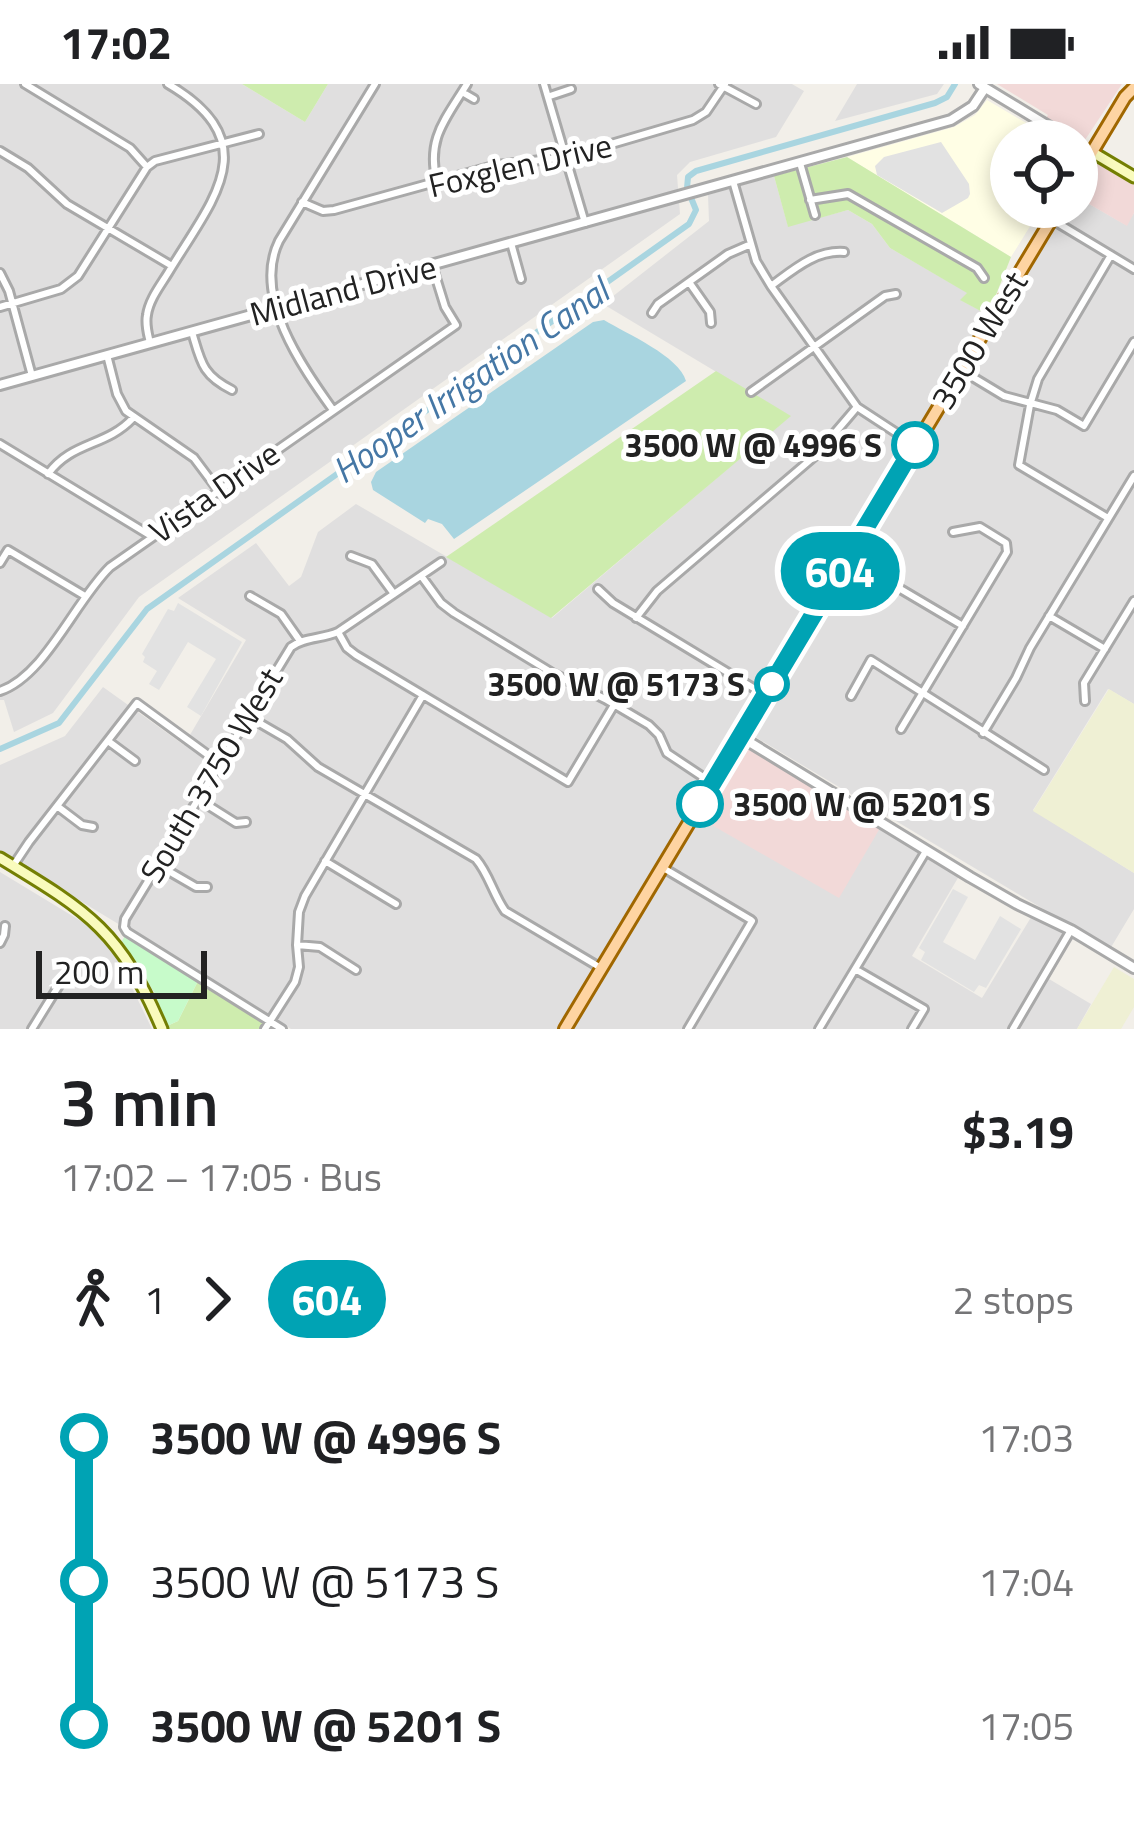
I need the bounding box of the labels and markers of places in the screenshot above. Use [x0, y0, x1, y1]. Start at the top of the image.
place label: 3500 W @ 4996 S [624, 420, 882, 470]
marker: 3500 W @ 4996 S [893, 423, 937, 467]
place label: 3500 W @ 5173 S [487, 659, 745, 709]
marker: 3500 W @ 5173 S [756, 668, 788, 700]
place label: 3500 W @ 5201 S [733, 779, 991, 829]
marker: 3500 W @ 5201 S [678, 782, 722, 826]

